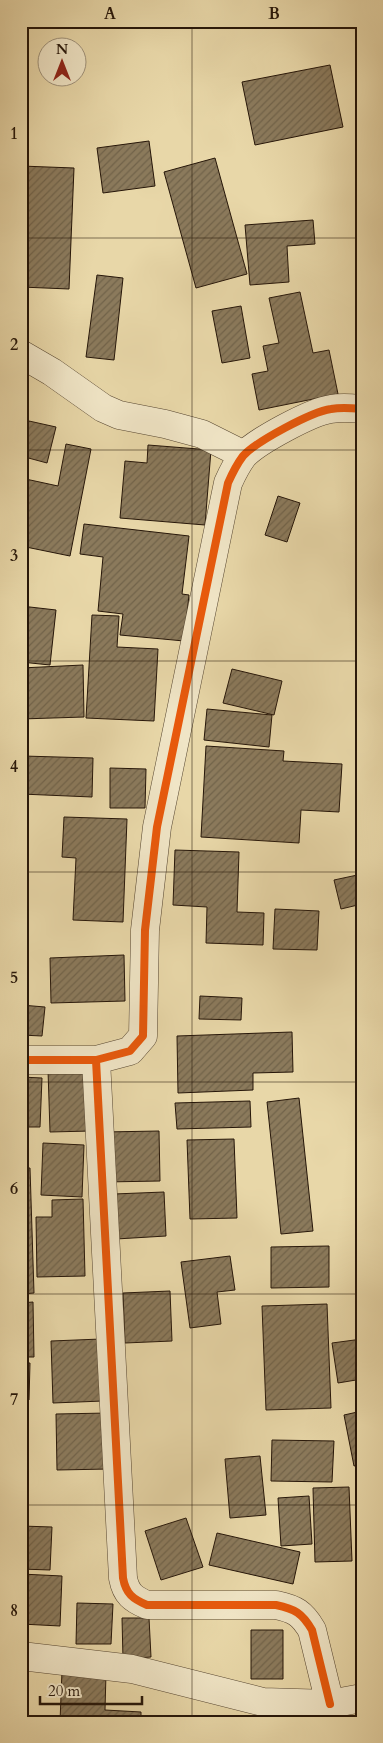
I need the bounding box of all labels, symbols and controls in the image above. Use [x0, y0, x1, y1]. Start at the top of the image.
text: A [104, 3, 116, 25]
text: B [268, 3, 280, 25]
north arrow [38, 38, 88, 88]
text: N [56, 40, 68, 59]
text: 1 [10, 123, 18, 145]
text: 2 [10, 334, 18, 356]
text: 3 [10, 545, 18, 567]
text: 4 [10, 756, 18, 778]
text: 5 [10, 967, 18, 989]
text: 6 [10, 1178, 18, 1200]
text: 7 [10, 1389, 18, 1411]
text: 8 [10, 1600, 18, 1622]
scale bar [40, 1673, 142, 1705]
text: 20 m [48, 1681, 80, 1701]

